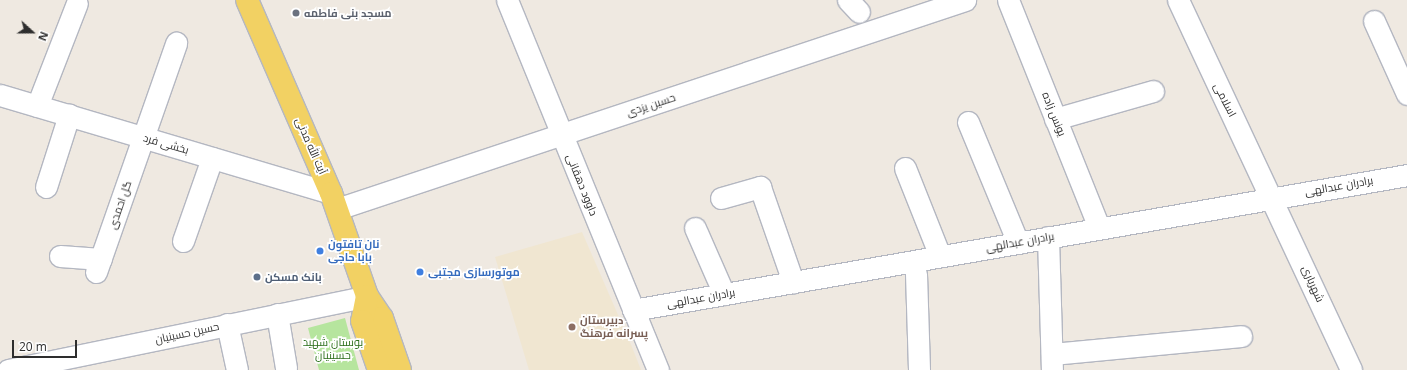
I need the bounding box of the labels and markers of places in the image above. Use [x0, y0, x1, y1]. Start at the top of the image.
place label: مسجد بنی فاطمه [304, 6, 392, 20]
marker: مسجد بنی فاطمه [291, 8, 301, 18]
place label: نان تافتون بابا حاجی [328, 238, 379, 264]
marker: نان تافتون بابا حاجی [315, 246, 325, 256]
place label: موتورسازی مجتبی [428, 265, 520, 279]
marker: موتورسازی مجتبی [415, 267, 425, 277]
place label: بانک مسکن [265, 270, 322, 284]
marker: بانک مسکن [252, 272, 262, 282]
place label: دبیرستان پسرانه فرهنگ [580, 314, 648, 340]
marker: دبیرستان پسرانه فرهنگ [567, 322, 577, 332]

